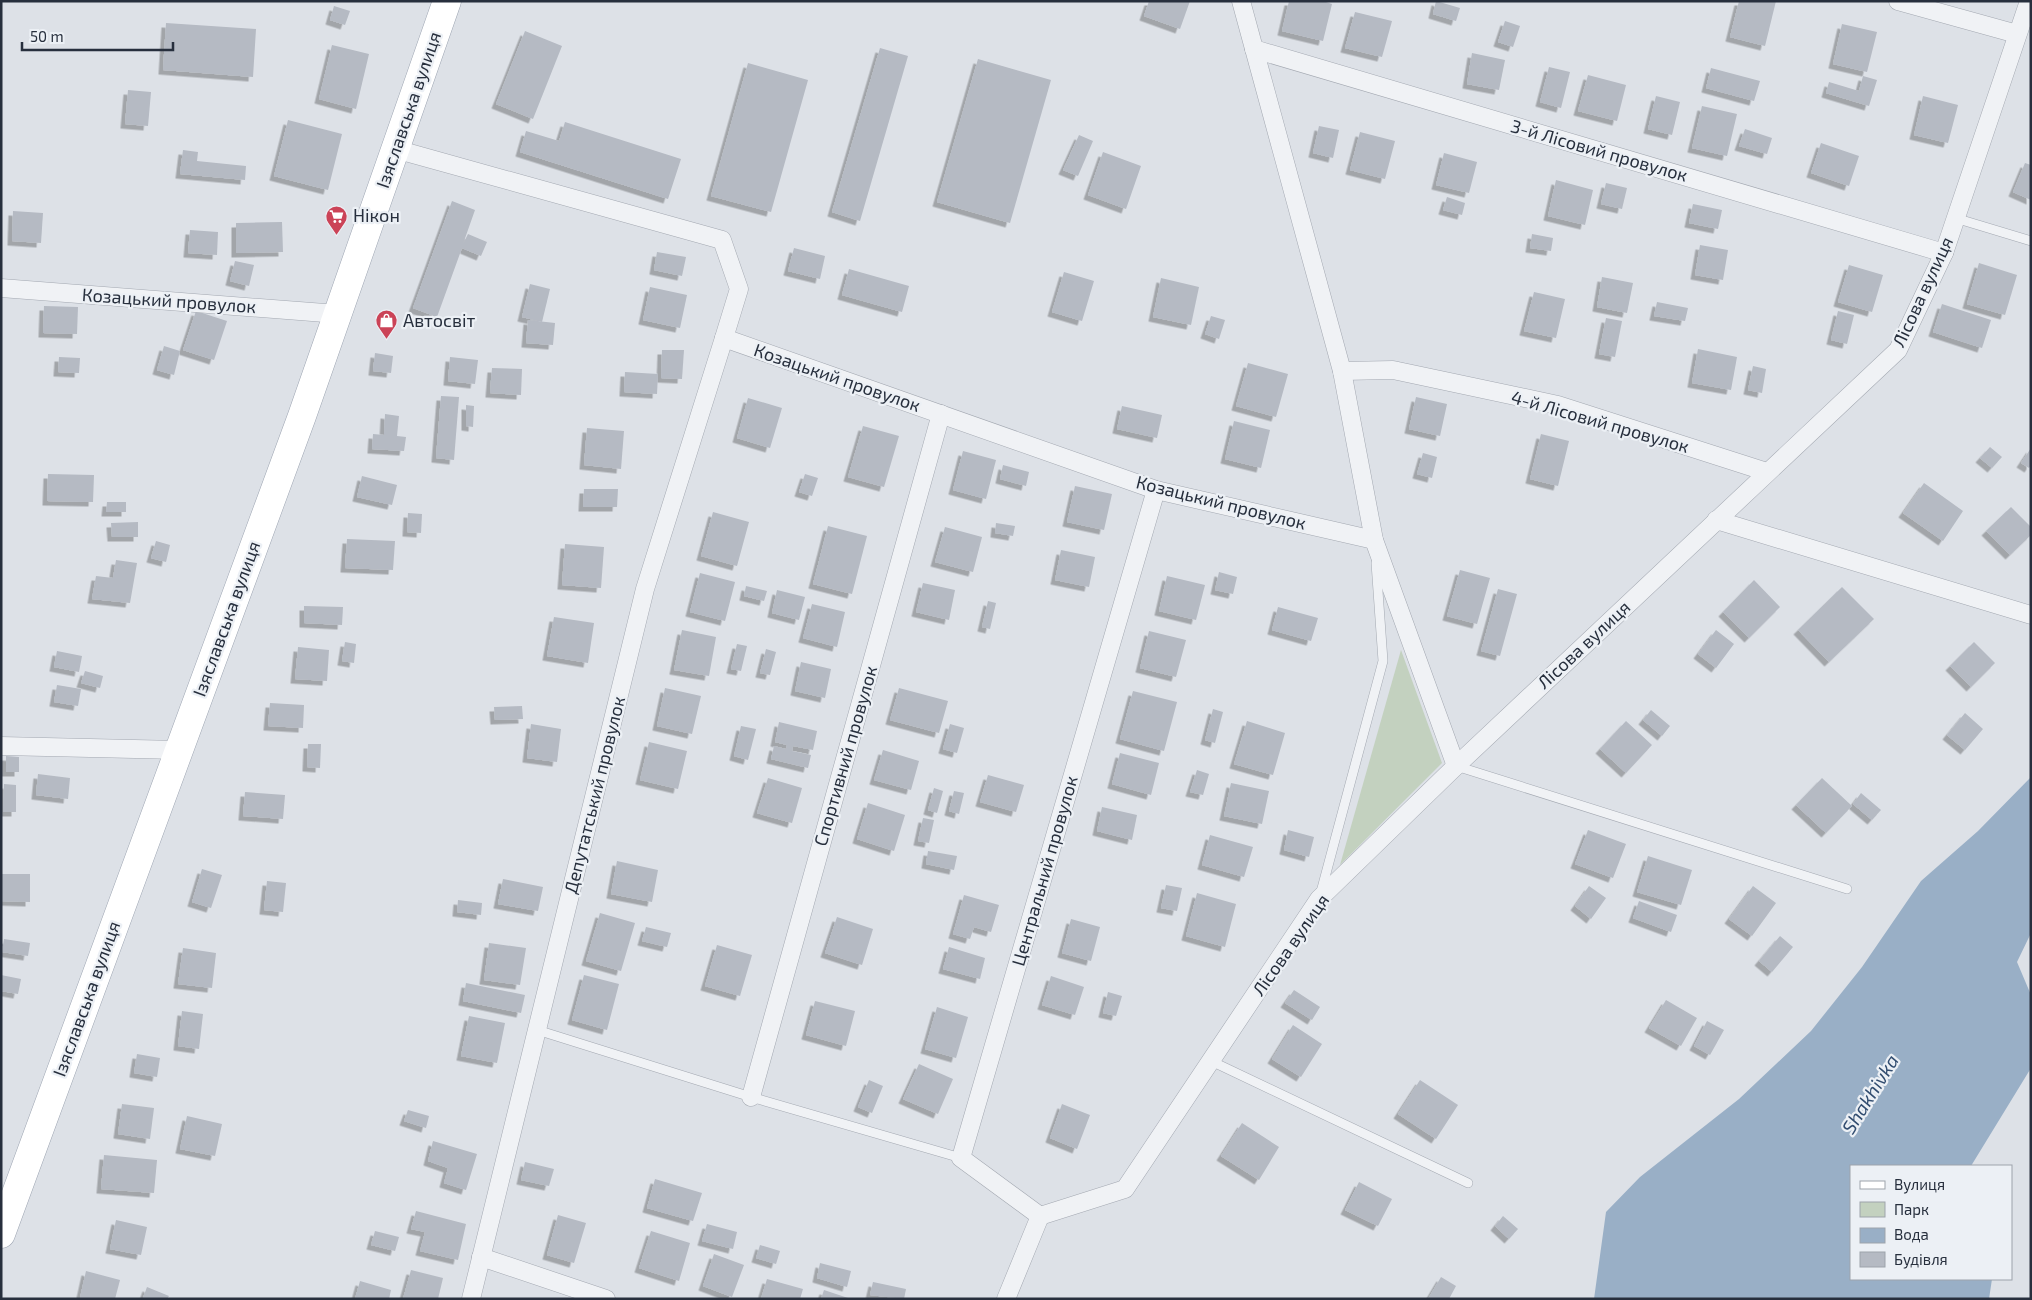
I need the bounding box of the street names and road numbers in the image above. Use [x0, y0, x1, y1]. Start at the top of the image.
street label: Ізяславська вулиця [371, 29, 445, 191]
street label: 3-й Лісовий провулок [1508, 114, 1691, 186]
street label: Лісова вулиця [1887, 233, 1957, 350]
street label: Козацький провулок [81, 283, 257, 317]
street label: Козацький провулок [751, 338, 924, 416]
street label: 4-й Лісовий провулок [1509, 385, 1692, 457]
street label: Козацький провулок [1134, 470, 1309, 534]
street label: Ізяславська вулиця [188, 538, 264, 699]
street label: Лісова вулиця [1532, 596, 1634, 693]
street label: Спортивний провулок [809, 663, 881, 848]
street label: Депутатський провулок [559, 694, 629, 896]
street label: Центральний провулок [1006, 773, 1082, 968]
street label: Лісова вулиця [1247, 889, 1333, 1000]
street label: Ізяславська вулиця [48, 918, 124, 1079]

